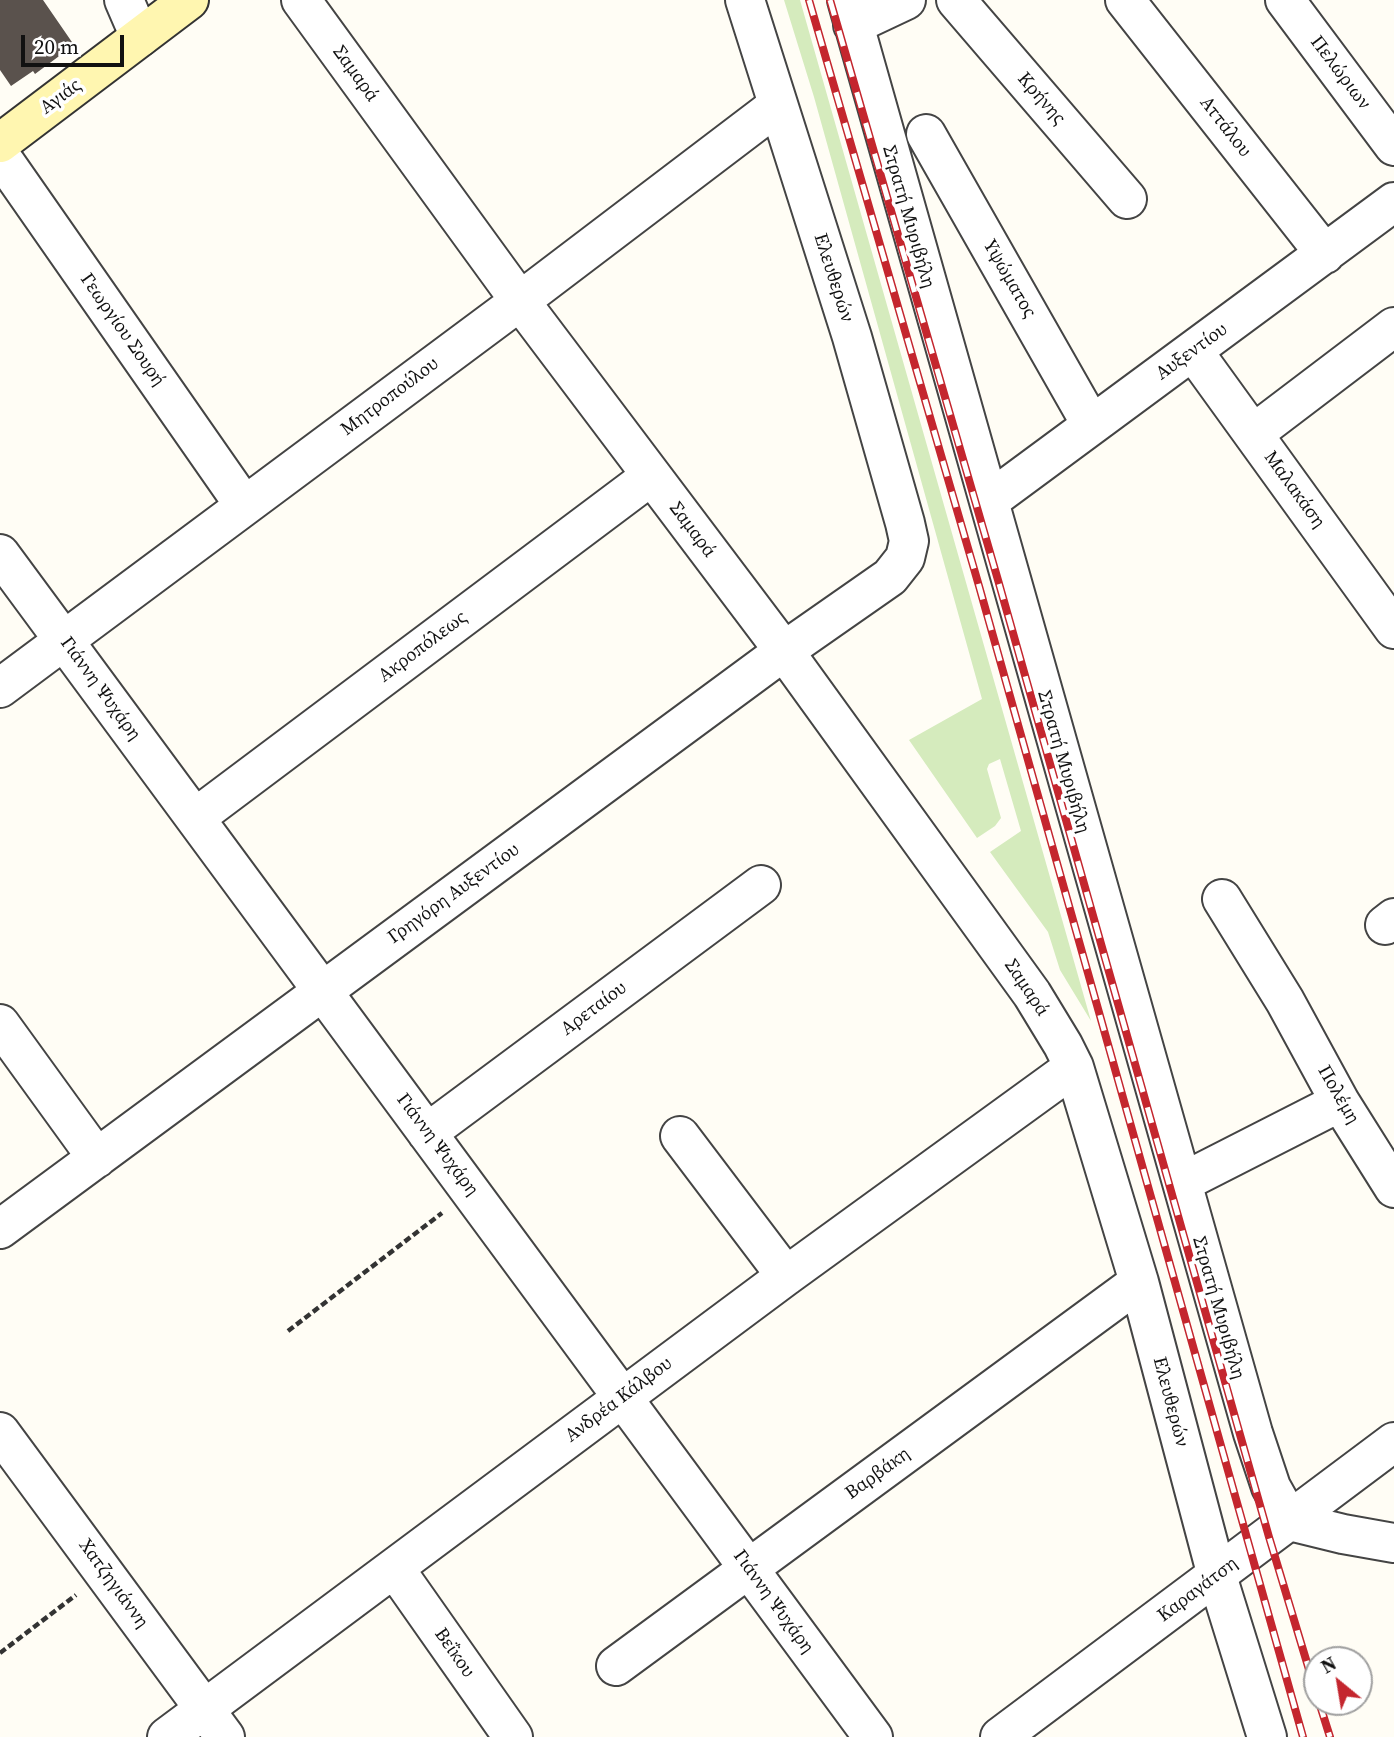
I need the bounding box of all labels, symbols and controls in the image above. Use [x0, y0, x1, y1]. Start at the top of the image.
scale bar [24, 21, 128, 65]
text: 20 m [34, 32, 79, 61]
street label: Πελώριων [1305, 32, 1375, 114]
street label: Σαμαρά [327, 42, 383, 106]
street label: Κρήνης [1012, 68, 1070, 130]
street label: Αγιάς [36, 74, 86, 120]
street label: Αττάλου [1194, 92, 1256, 162]
street label: Στρατή Μυριβήλη [877, 143, 939, 291]
street label: Ελευθερών [808, 231, 858, 325]
street label: Υψώματος [977, 236, 1041, 322]
street label: Γεωργίου Σουρή [75, 269, 169, 391]
street label: Αυξεντίου [1152, 318, 1232, 386]
street label: Μητροπούλου [337, 353, 443, 441]
street label: Μαλακάση [1258, 447, 1330, 533]
street label: Σαμαρά [664, 498, 720, 562]
street label: Ακροπόλεως [374, 606, 472, 688]
street label: Γιάννη Ψυχάρη [55, 633, 145, 745]
street label: Στρατή Μυριβήλη [1032, 688, 1094, 836]
street label: Γρηγόρη Αυξεντίου [384, 839, 524, 949]
street label: Σαμαρά [999, 955, 1053, 1021]
street label: Αρεταίου [557, 977, 631, 1041]
street label: Πολέμη [1312, 1062, 1364, 1128]
street label: Γιάννη Ψυχάρη [391, 1089, 483, 1201]
street label: Στρατή Μυριβήλη [1187, 1234, 1249, 1382]
street label: Ανδρέα Κάλβου [561, 1352, 677, 1448]
street label: Ελευθερών [1147, 1355, 1193, 1449]
street label: Βαρβάκη [841, 1443, 915, 1505]
street label: Χατζηγιάννη [73, 1535, 153, 1633]
street label: Γιάννη Ψυχάρη [728, 1546, 818, 1658]
street label: Καραγάτση [1154, 1553, 1242, 1627]
street label: Βεΐκου [429, 1624, 479, 1682]
north arrow [1303, 1646, 1373, 1716]
text: N [1316, 1650, 1341, 1679]

